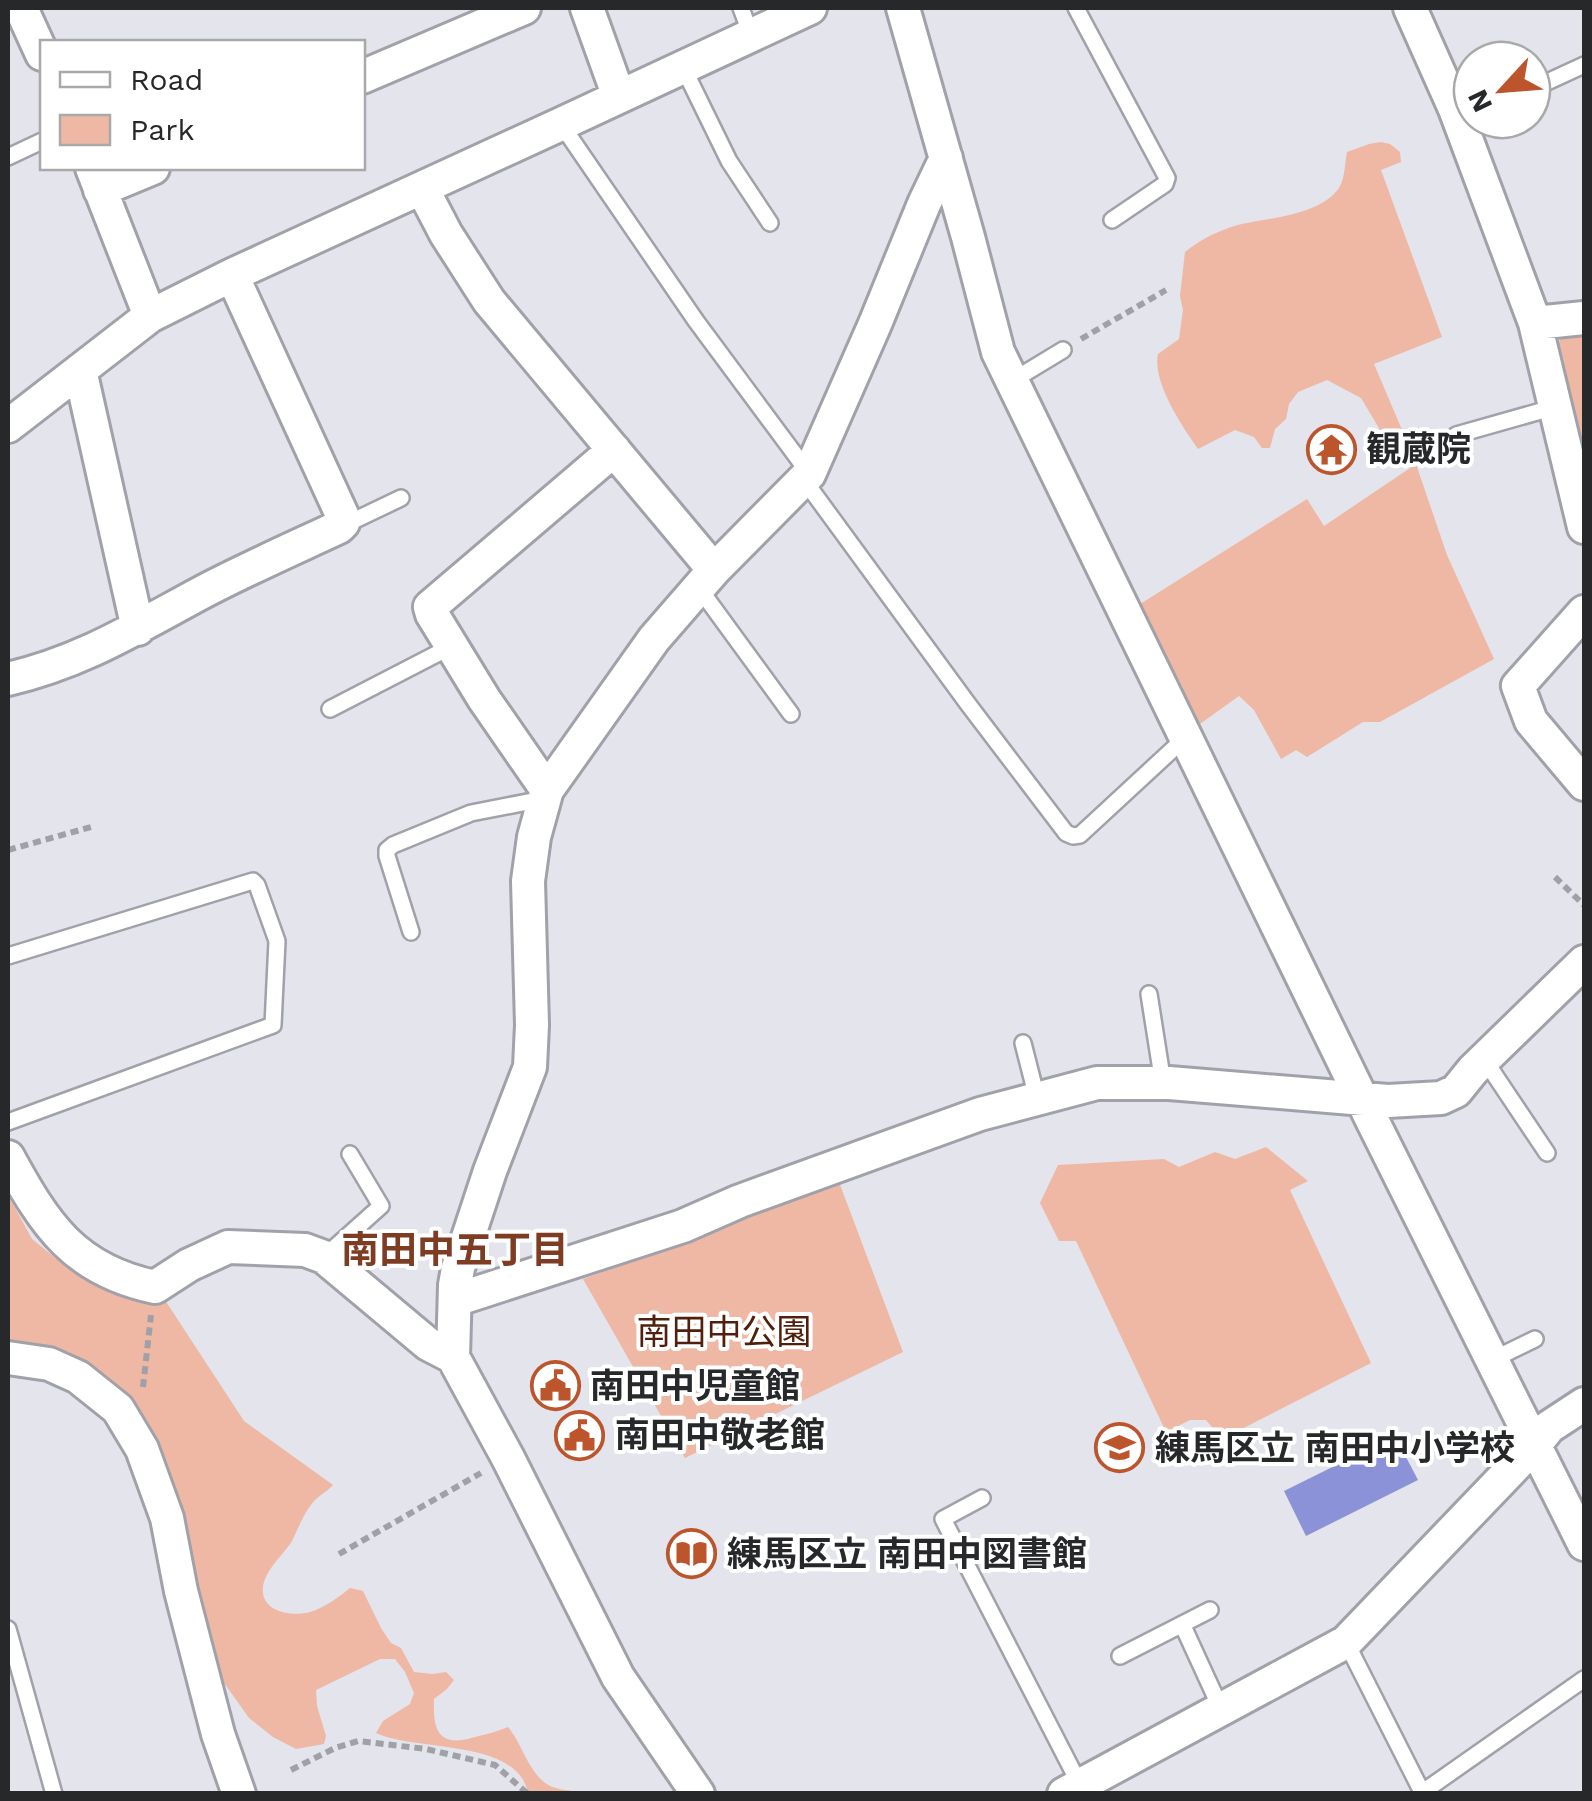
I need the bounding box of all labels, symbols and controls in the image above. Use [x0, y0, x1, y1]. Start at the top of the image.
legend [40, 40, 365, 170]
north arrow [1452, 40, 1552, 140]
text: Road [130, 62, 203, 97]
text: N [1461, 84, 1499, 117]
text: Park [130, 112, 195, 147]
temple icon: 観蔵院 [1305, 423, 1357, 475]
place label: 観蔵院 [1366, 428, 1471, 470]
district label: 南田中五丁目 [341, 1228, 569, 1272]
park label: 南田中公園 [636, 1311, 812, 1353]
public building icon: 南田中児童館 [529, 1360, 581, 1412]
place label: 南田中児童館 [590, 1365, 800, 1407]
public building icon: 南田中敬老館 [554, 1409, 606, 1461]
place label: 南田中敬老館 [615, 1414, 825, 1456]
school or university icon: 練馬区立 南田中小学校 [1094, 1422, 1146, 1474]
place label: 練馬区立 南田中小学校 [1155, 1427, 1515, 1469]
library icon: 練馬区立 南田中図書館 [666, 1528, 718, 1580]
place label: 練馬区立 南田中図書館 [727, 1533, 1087, 1575]

